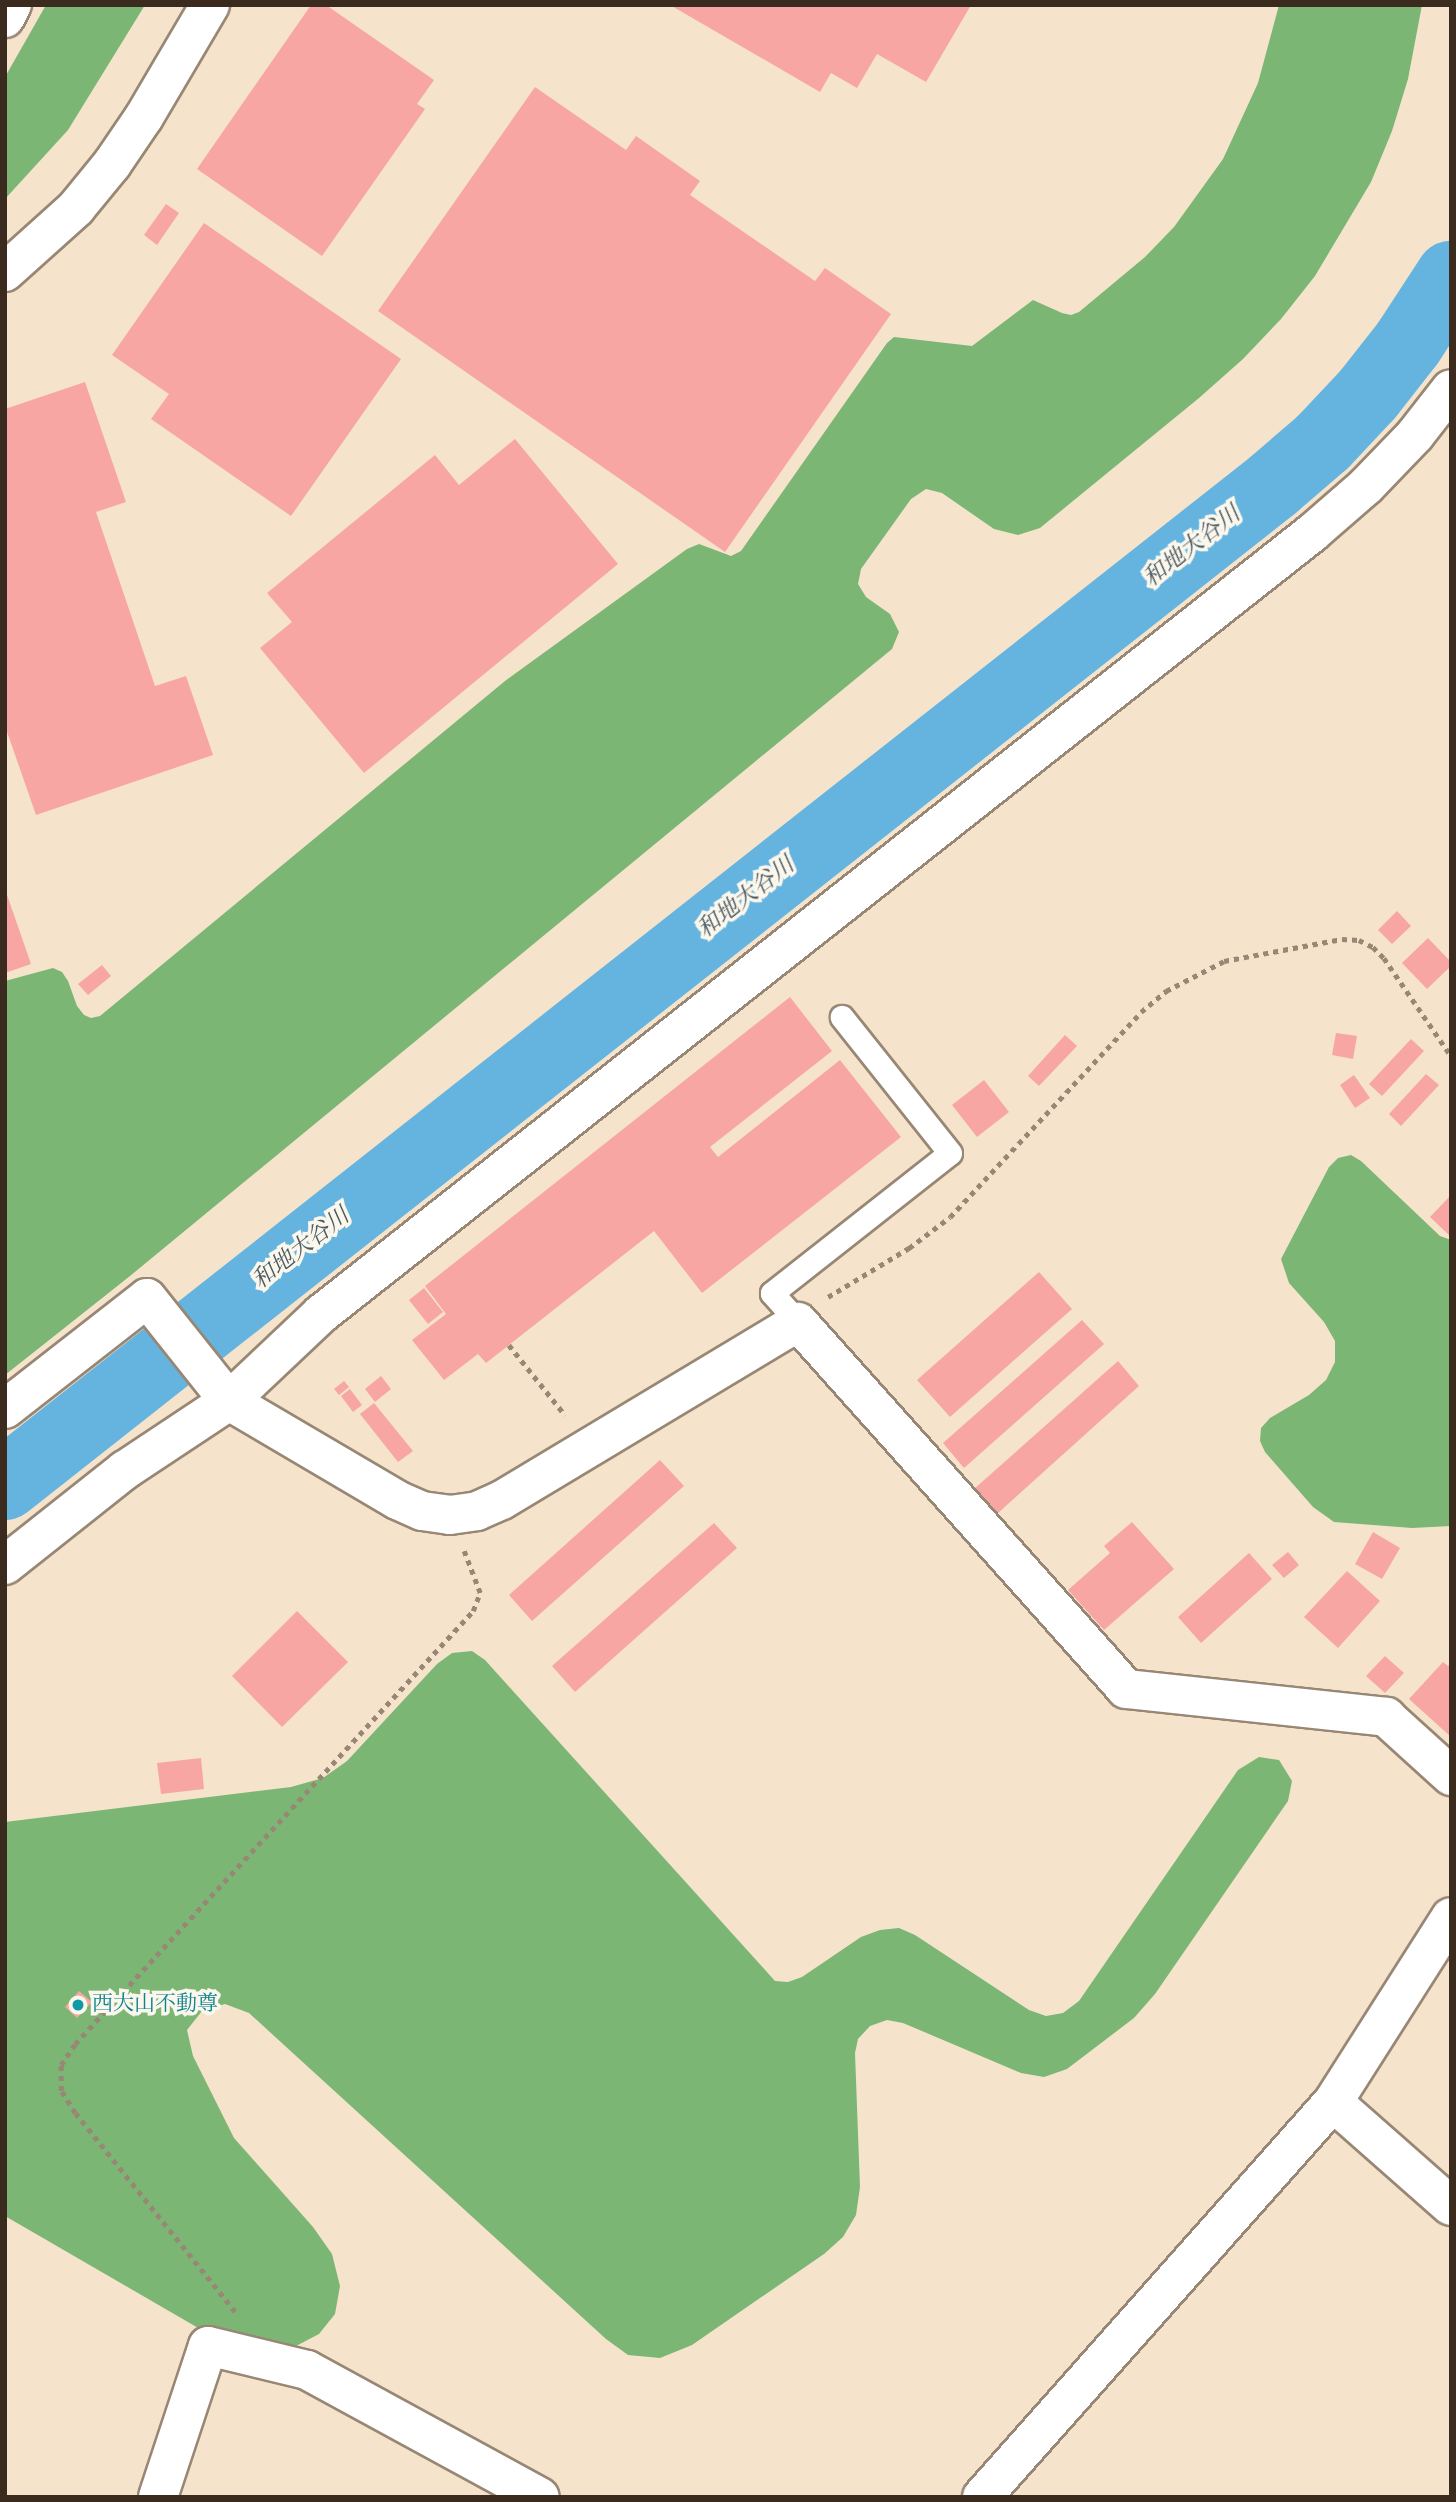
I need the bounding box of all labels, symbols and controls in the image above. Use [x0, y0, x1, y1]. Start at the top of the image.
water label: 和地大谷川 [1139, 502, 1247, 594]
water label: 和地大谷川 [693, 853, 801, 945]
water label: 和地大谷川 [248, 1204, 356, 1296]
place label: 西大山不動尊 [92, 1992, 218, 2018]
marker: 西大山不動尊 [70, 1997, 86, 2013]

